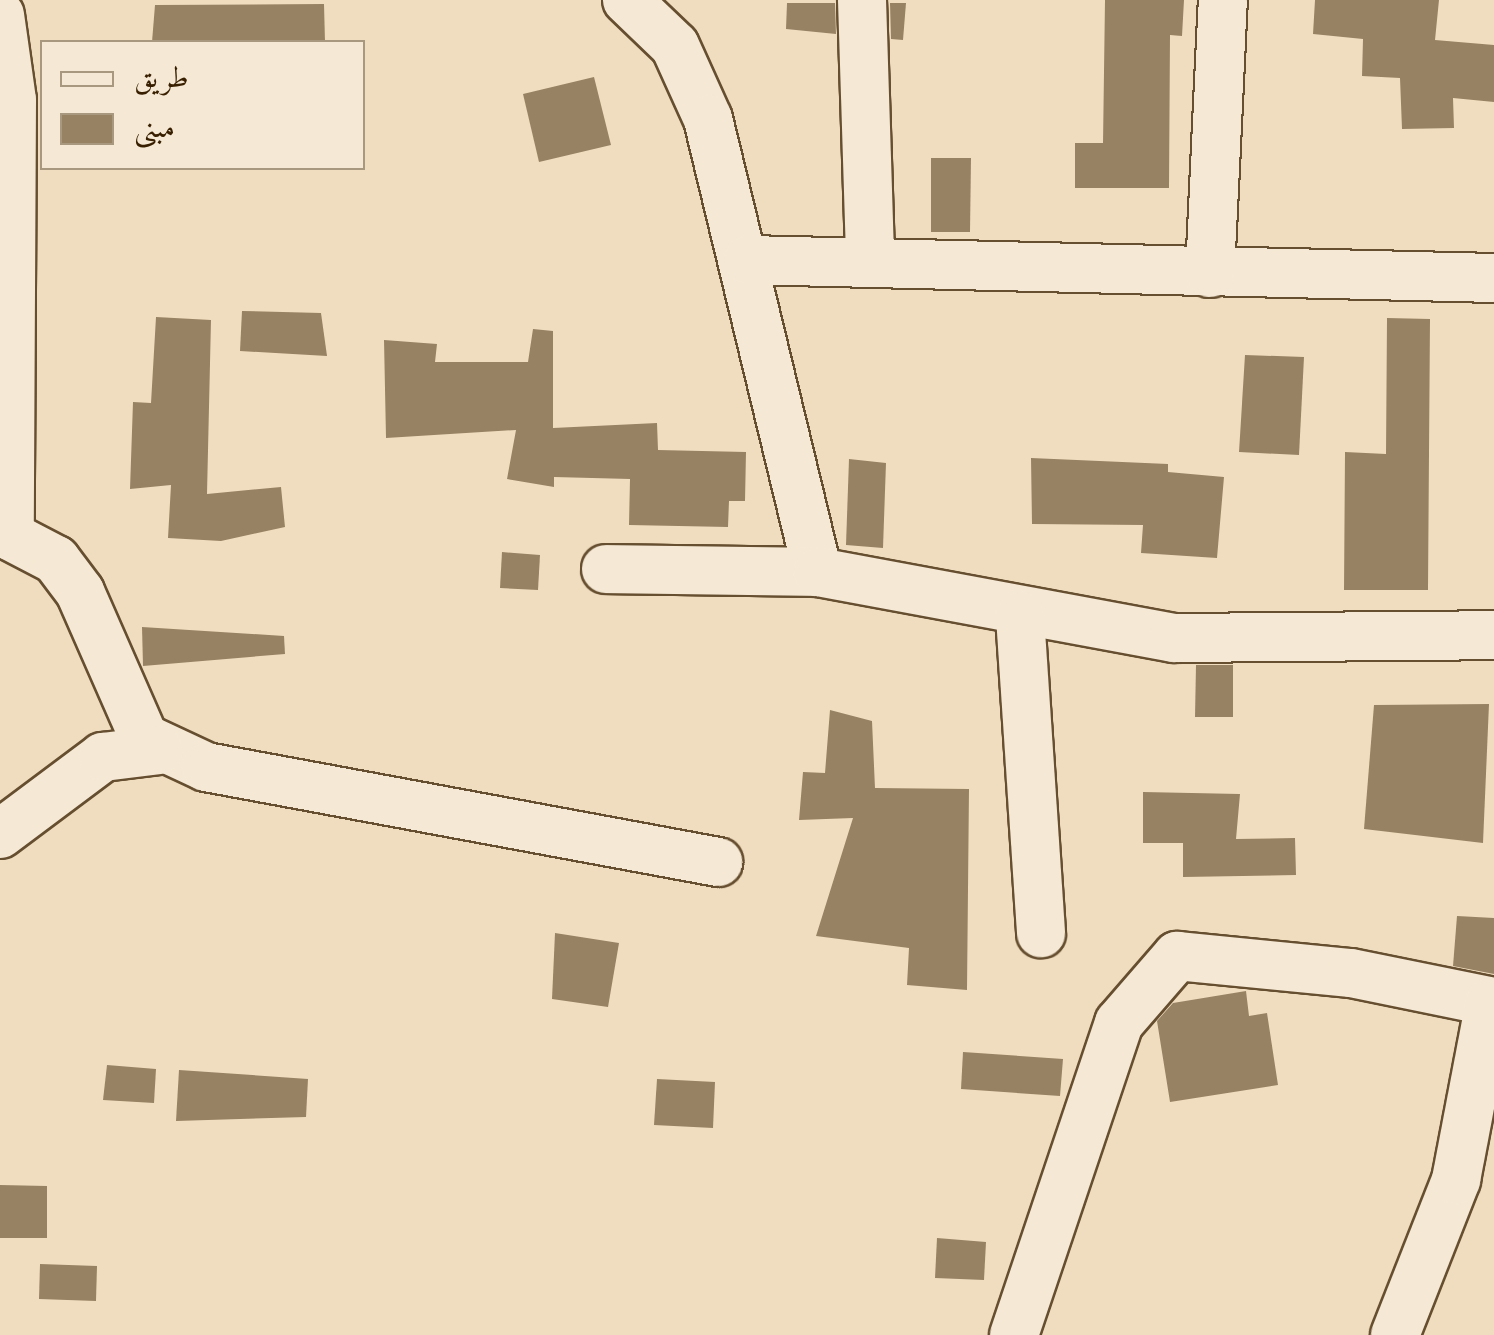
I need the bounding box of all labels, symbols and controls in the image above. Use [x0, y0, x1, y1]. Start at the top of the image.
legend [40, 40, 365, 170]
text: طريق [134, 64, 189, 94]
text: مبنى [134, 114, 175, 144]

